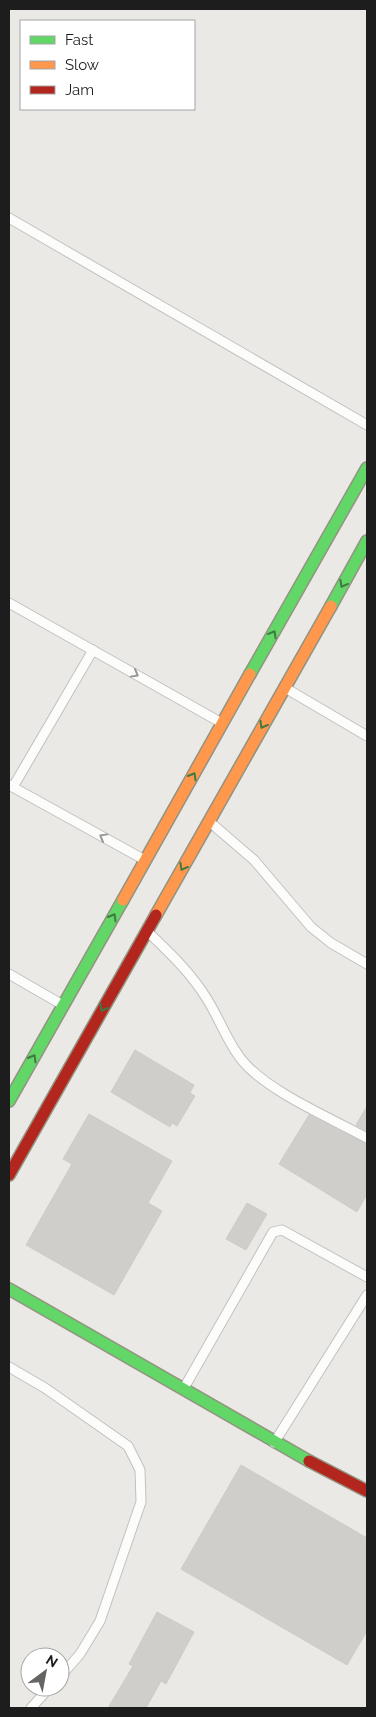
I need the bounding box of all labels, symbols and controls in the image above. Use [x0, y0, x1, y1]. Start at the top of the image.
legend [20, 20, 195, 110]
text: Fast [65, 31, 93, 49]
text: Slow [65, 56, 99, 74]
text: Jam [65, 81, 94, 99]
one-way arrow [340, 578, 350, 587]
one-way arrow [267, 631, 277, 640]
one-way arrow [130, 668, 139, 678]
one-way arrow [260, 720, 270, 729]
one-way arrow [187, 772, 197, 781]
one-way arrow [99, 833, 108, 843]
one-way arrow [180, 861, 190, 870]
one-way arrow [107, 914, 117, 923]
one-way arrow [100, 1003, 110, 1012]
one-way arrow [27, 1055, 37, 1064]
north arrow [20, 1647, 70, 1697]
text: N [43, 1651, 61, 1671]

